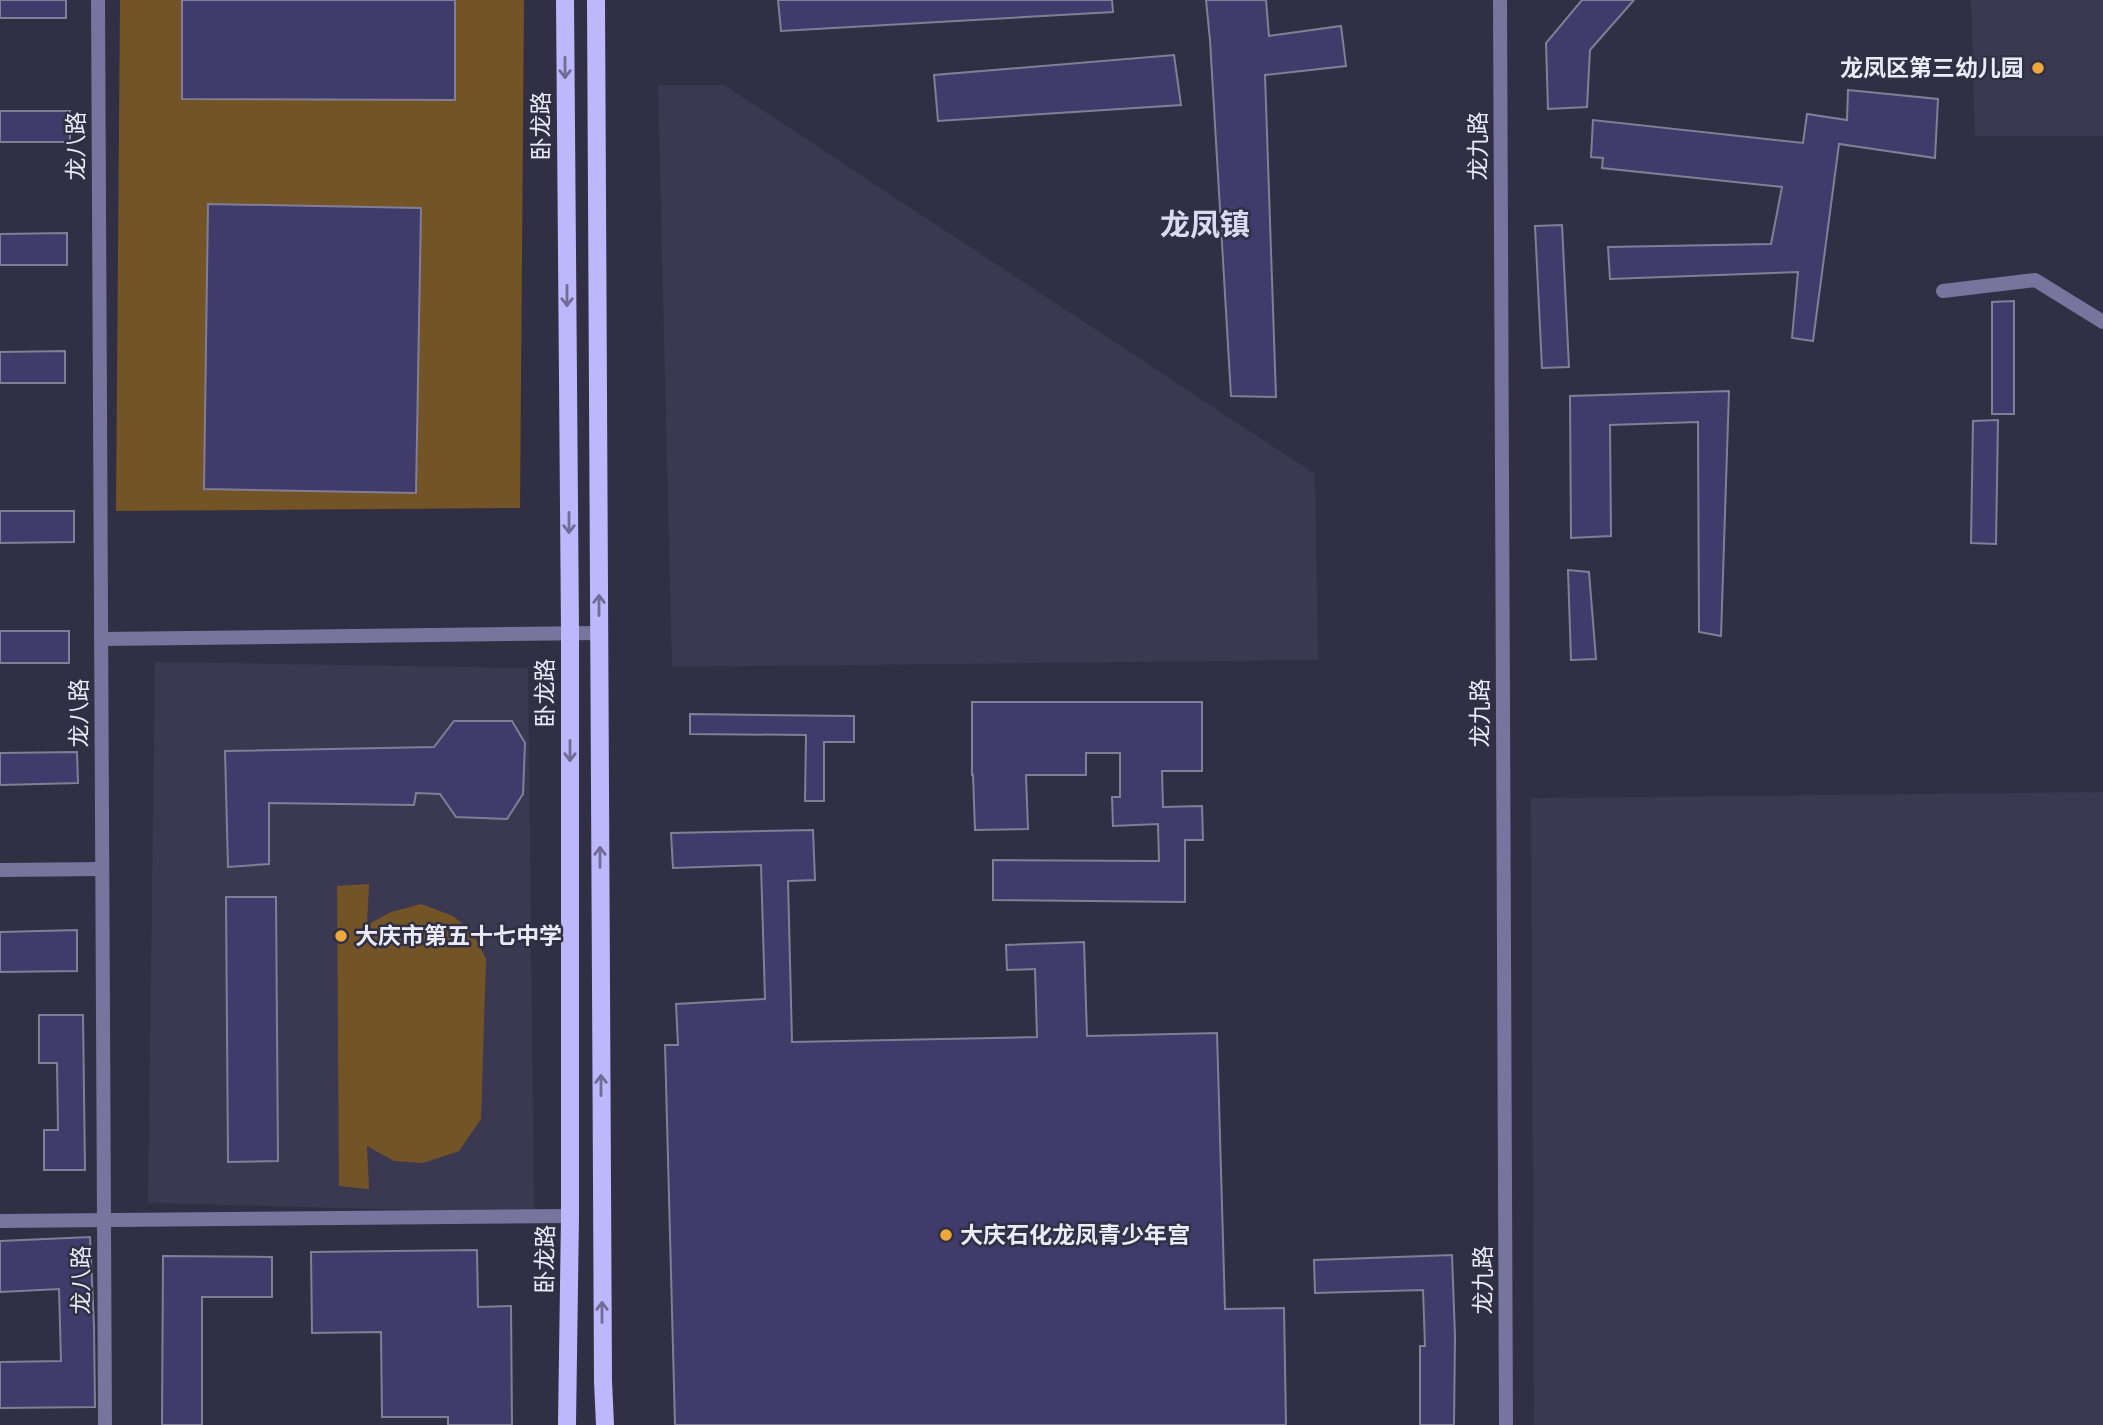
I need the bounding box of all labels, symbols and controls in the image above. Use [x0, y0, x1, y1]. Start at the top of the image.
place label: 龙凤区第三幼儿园 [1840, 54, 2024, 82]
one-way arrow [558, 56, 572, 79]
marker: 龙凤区第三幼儿园 [2030, 60, 2046, 76]
street label: 卧龙路 [527, 92, 555, 161]
street label: 龙八路 [62, 112, 90, 181]
street label: 龙九路 [1464, 112, 1492, 181]
district label: 龙凤镇 [1160, 207, 1250, 243]
one-way arrow [560, 284, 574, 307]
one-way arrow [562, 511, 576, 534]
one-way arrow [592, 594, 606, 617]
street label: 卧龙路 [531, 659, 559, 728]
street label: 龙八路 [65, 679, 93, 748]
street label: 龙九路 [1466, 679, 1494, 748]
one-way arrow [563, 739, 577, 762]
one-way arrow [593, 846, 607, 869]
place label: 大庆市第五十七中学 [355, 922, 562, 950]
marker: 大庆市第五十七中学 [333, 928, 349, 944]
one-way arrow [594, 1074, 608, 1097]
place label: 大庆石化龙凤青少年宫 [960, 1221, 1190, 1249]
street label: 卧龙路 [530, 1224, 560, 1294]
marker: 大庆石化龙凤青少年宫 [938, 1227, 954, 1243]
street label: 龙八路 [67, 1246, 95, 1315]
street label: 龙九路 [1469, 1246, 1497, 1315]
one-way arrow [595, 1301, 609, 1324]

